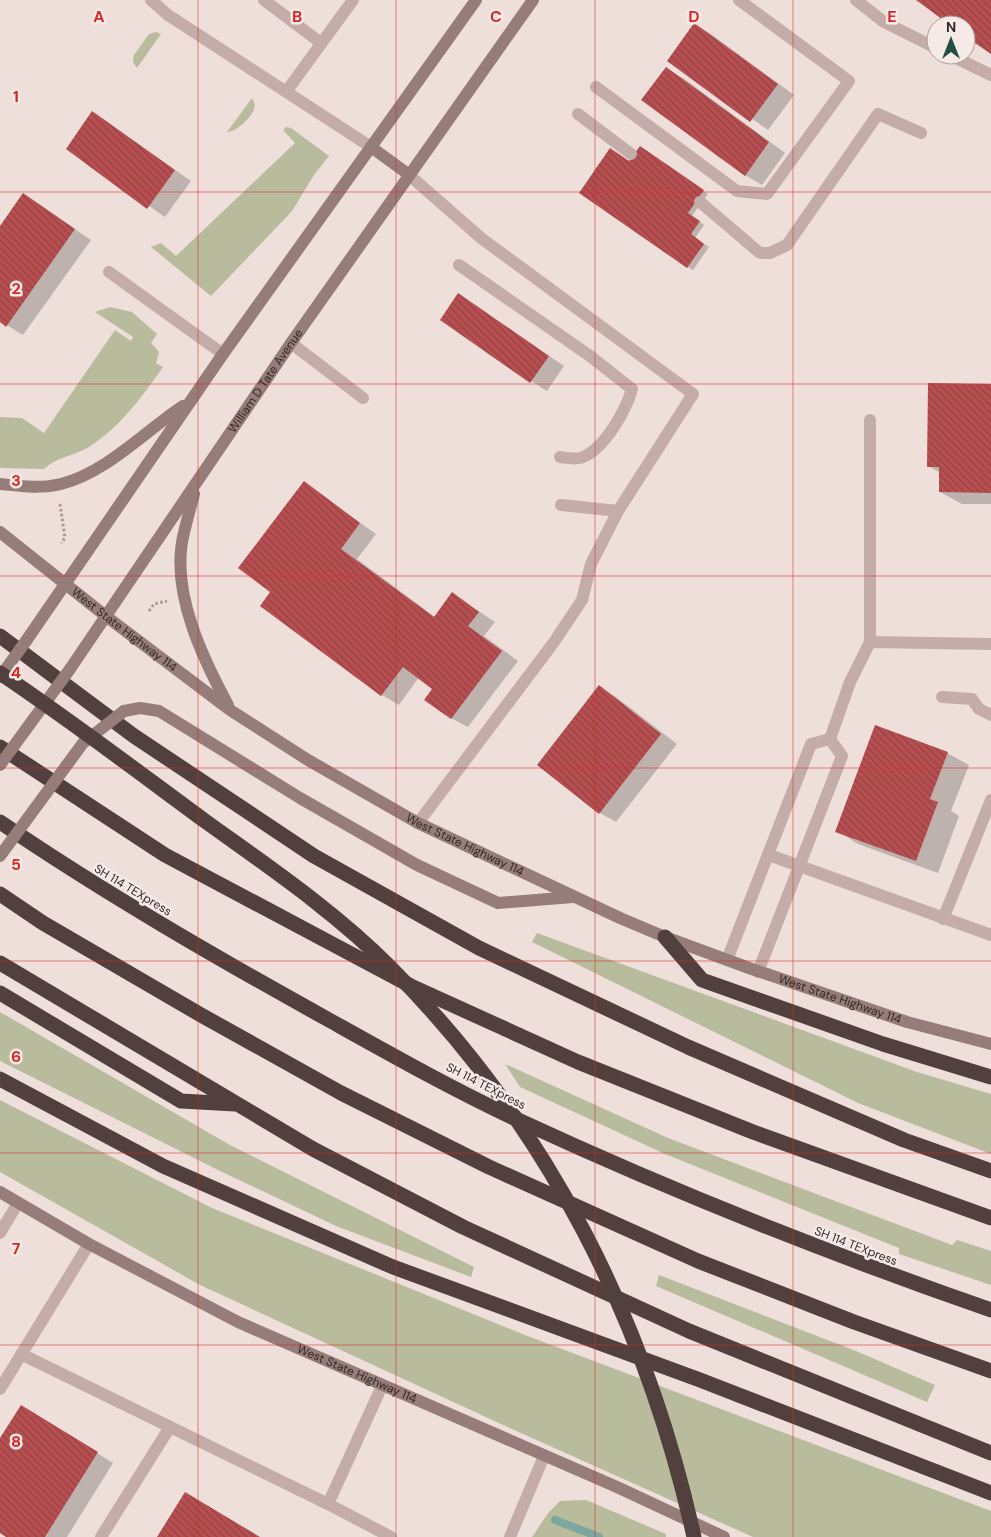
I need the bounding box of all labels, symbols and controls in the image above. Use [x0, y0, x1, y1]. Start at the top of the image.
text: A [93, 6, 105, 27]
text: B [292, 6, 302, 27]
text: C [490, 6, 502, 27]
text: D [688, 6, 700, 27]
text: E [887, 6, 897, 27]
north arrow [926, 15, 976, 65]
text: N [946, 18, 956, 36]
text: 1 [13, 86, 19, 107]
text: 2 [11, 278, 21, 299]
street label: William D Tate Avenue [224, 326, 306, 436]
text: 3 [11, 470, 21, 491]
street label: West State Highway 114 [68, 584, 180, 675]
text: 4 [11, 662, 21, 683]
street label: West State Highway 114 [403, 810, 527, 880]
text: 5 [11, 854, 21, 875]
street label: SH 114 TEXpress [91, 861, 175, 919]
street label: West State Highway 114 [776, 971, 904, 1027]
text: 6 [11, 1046, 21, 1067]
street label: SH 114 TEXpress [443, 1059, 529, 1113]
street label: SH 114 TEXpress [812, 1223, 900, 1269]
text: 7 [12, 1238, 21, 1259]
street label: West State Highway 114 [295, 1341, 419, 1407]
text: 8 [11, 1431, 21, 1452]

